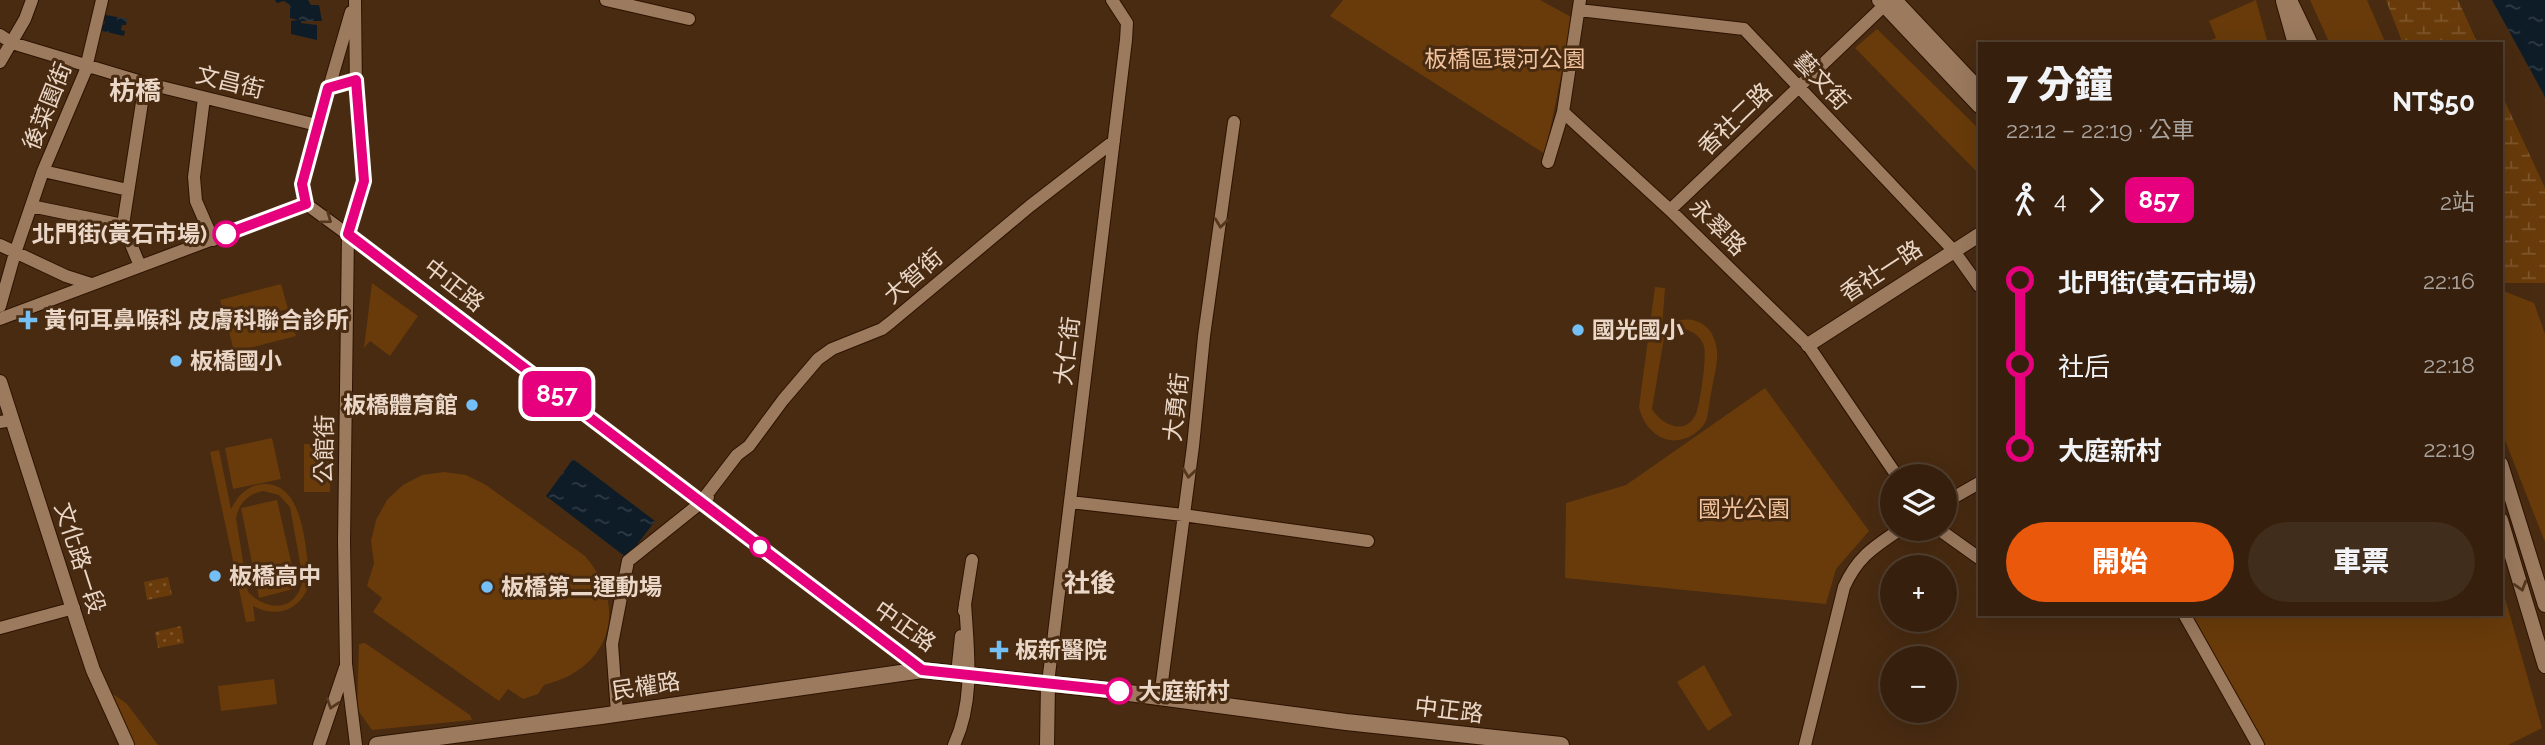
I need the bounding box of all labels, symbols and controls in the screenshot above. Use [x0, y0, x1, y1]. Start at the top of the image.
park label: 板橋區環河公園 [1425, 45, 1586, 72]
street label: 藝文街 [1789, 46, 1856, 115]
street label: 後菜園街 [17, 58, 76, 154]
street label: 文昌街 [193, 60, 267, 103]
text: 7 分鐘 [2006, 62, 2113, 107]
district label: 枋橋 [109, 76, 161, 106]
street label: 香社二路 [1692, 77, 1777, 160]
text: NT$50 [2392, 87, 2475, 117]
text: 22:12 – 22:19 · 公車 [2006, 116, 2195, 143]
icon: walk [2006, 181, 2044, 219]
icon: forward [2077, 181, 2115, 219]
text: 857 [2139, 185, 2180, 214]
text: 4 [2054, 186, 2067, 213]
text: 2站 [2440, 188, 2475, 215]
street label: 永翠路 [1684, 193, 1752, 261]
one-way arrow [319, 211, 332, 223]
one-way arrow [1213, 217, 1228, 229]
place label: 北門街(黃石市場) [32, 220, 207, 247]
marker: 北門街(黃石市場) [213, 221, 239, 247]
street label: 香社一路 [1835, 234, 1927, 307]
street label: 大智街 [878, 243, 948, 308]
street label: 中正路 [419, 253, 490, 316]
text: 22:16 [2423, 267, 2475, 294]
text: 北門街(黃石市場) [2058, 268, 2256, 298]
place label: 黃何耳鼻喉科 皮膚科聯合診所 [44, 306, 349, 333]
marker: 黃何耳鼻喉科 皮膚科聯合診所 [18, 310, 38, 330]
street label: 大仁街 [1049, 315, 1084, 387]
place label: 國光國小 [1592, 316, 1684, 343]
marker: 國光國小 [1570, 322, 1586, 338]
place label: 板橋國小 [190, 347, 282, 374]
text: 22:18 [2423, 351, 2475, 378]
text: 社后 [2058, 352, 2110, 382]
marker: 板橋國小 [168, 353, 184, 369]
line badge: 857 [517, 371, 597, 417]
street label: 大勇街 [1158, 371, 1193, 443]
text: 857 [536, 379, 578, 408]
place label: 板橋體育館 [343, 391, 458, 418]
marker: 板橋體育館 [464, 397, 480, 413]
street label: 公館街 [309, 414, 338, 484]
text: 22:19 [2423, 435, 2475, 462]
text: 大庭新村 [2058, 436, 2162, 466]
map controls [1880, 464, 1957, 723]
button: layers [1880, 464, 1957, 541]
one-way arrow [1182, 467, 1197, 479]
park label: 國光公園 [1698, 495, 1790, 522]
street label: 文化路一段 [50, 499, 111, 617]
button: 開始 [2006, 522, 2234, 602]
button: 車票 [2248, 522, 2475, 602]
unlabelled marker [750, 537, 770, 557]
button: + [1880, 555, 1957, 632]
place label: 板橋高中 [229, 562, 321, 589]
marker: 板橋高中 [207, 568, 223, 584]
district label: 社後 [1064, 568, 1116, 598]
place label: 板橋第二運動場 [501, 573, 662, 600]
marker: 板橋第二運動場 [479, 579, 495, 595]
one-way arrow [2512, 579, 2527, 591]
street label: 中正路 [869, 595, 941, 656]
place label: 板新醫院 [1015, 636, 1107, 663]
marker: 板新醫院 [989, 640, 1009, 660]
button: − [1880, 646, 1957, 723]
street label: 民權路 [610, 667, 682, 704]
place label: 大庭新村 [1138, 677, 1230, 704]
marker: 大庭新村 [1106, 678, 1132, 704]
street label: 中正路 [1413, 692, 1485, 727]
one-way arrow [326, 698, 341, 710]

